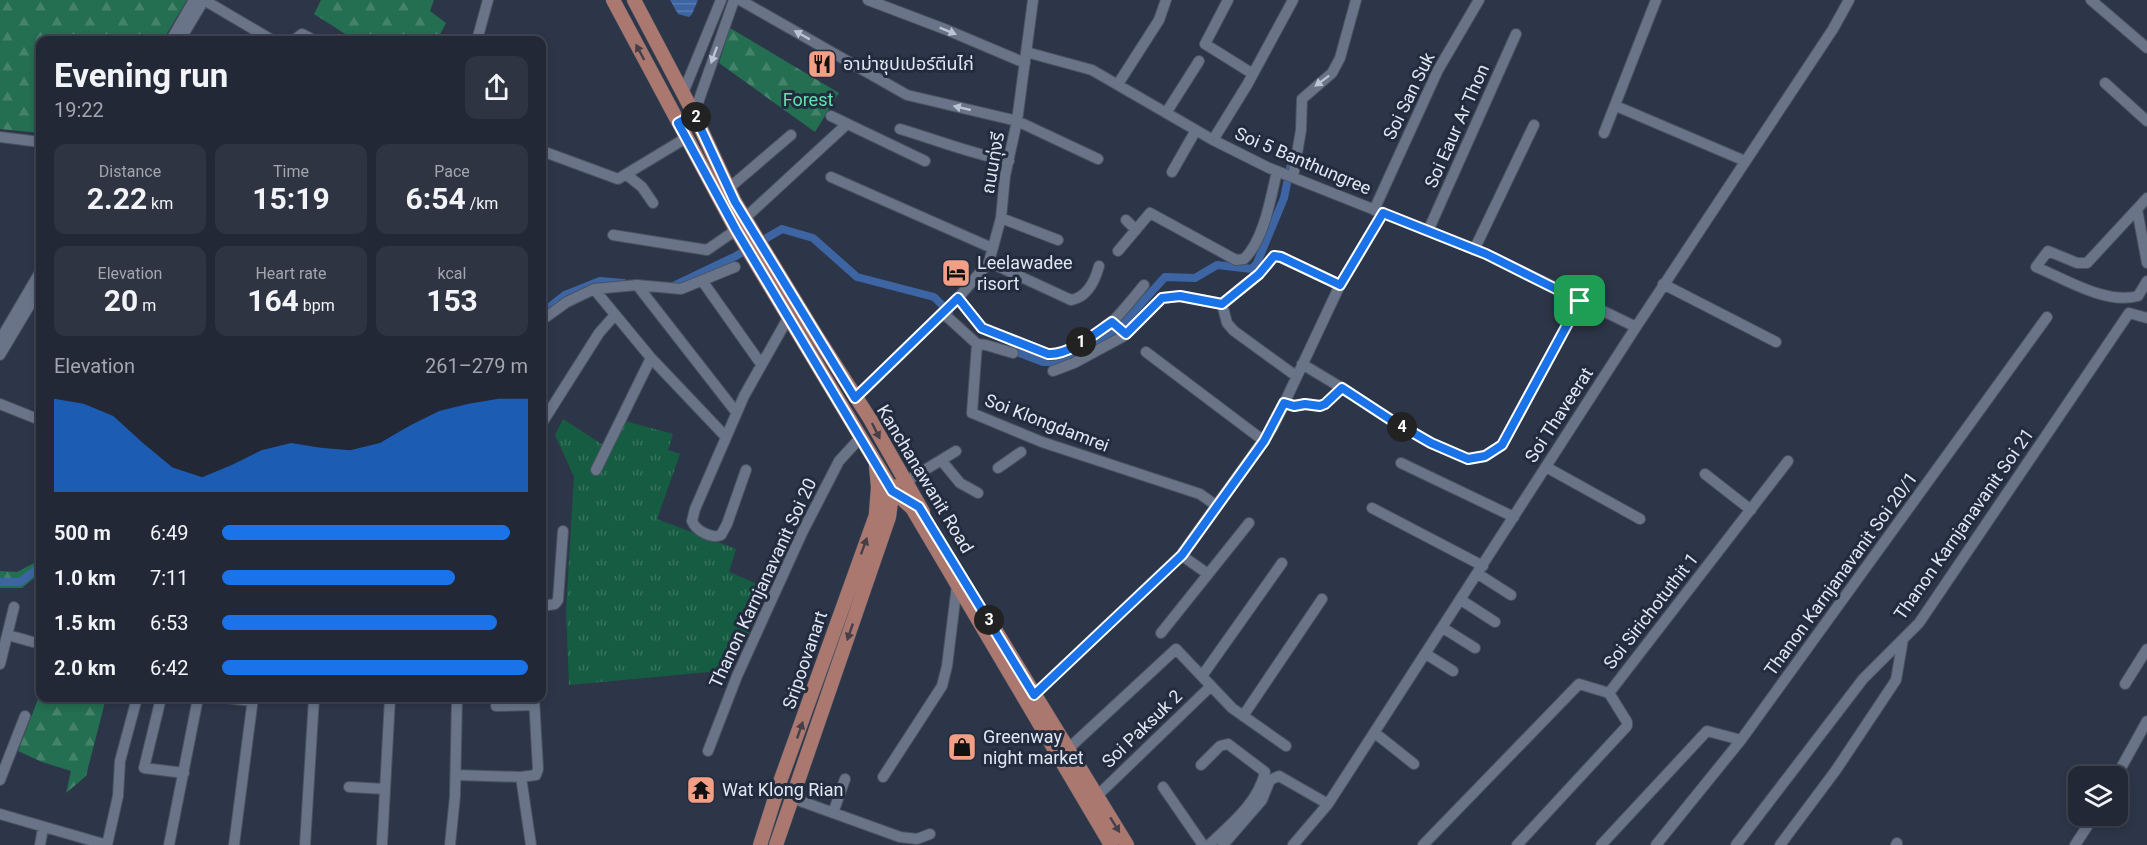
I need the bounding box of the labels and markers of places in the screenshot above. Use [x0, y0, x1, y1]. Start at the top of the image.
restaurant icon: อาม่าซุปเปอร์ตีนไก่ [806, 48, 838, 80]
place label: อาม่าซุปเปอร์ตีนไก่ [843, 53, 974, 75]
pin: 2 [681, 102, 711, 132]
place label: Leelawadee risort [977, 252, 1073, 294]
hotel icon: Leelawadee risort [940, 257, 972, 289]
pin [1554, 275, 1605, 326]
pin: 1 [1066, 327, 1096, 357]
pin: 4 [1387, 412, 1417, 442]
pin: 3 [974, 605, 1004, 635]
place label: Greenway night market [983, 726, 1084, 768]
shop icon: Greenway night market [946, 731, 978, 763]
temple icon: Wat Klong Rian [685, 774, 717, 806]
place label: Wat Klong Rian [722, 779, 843, 800]

